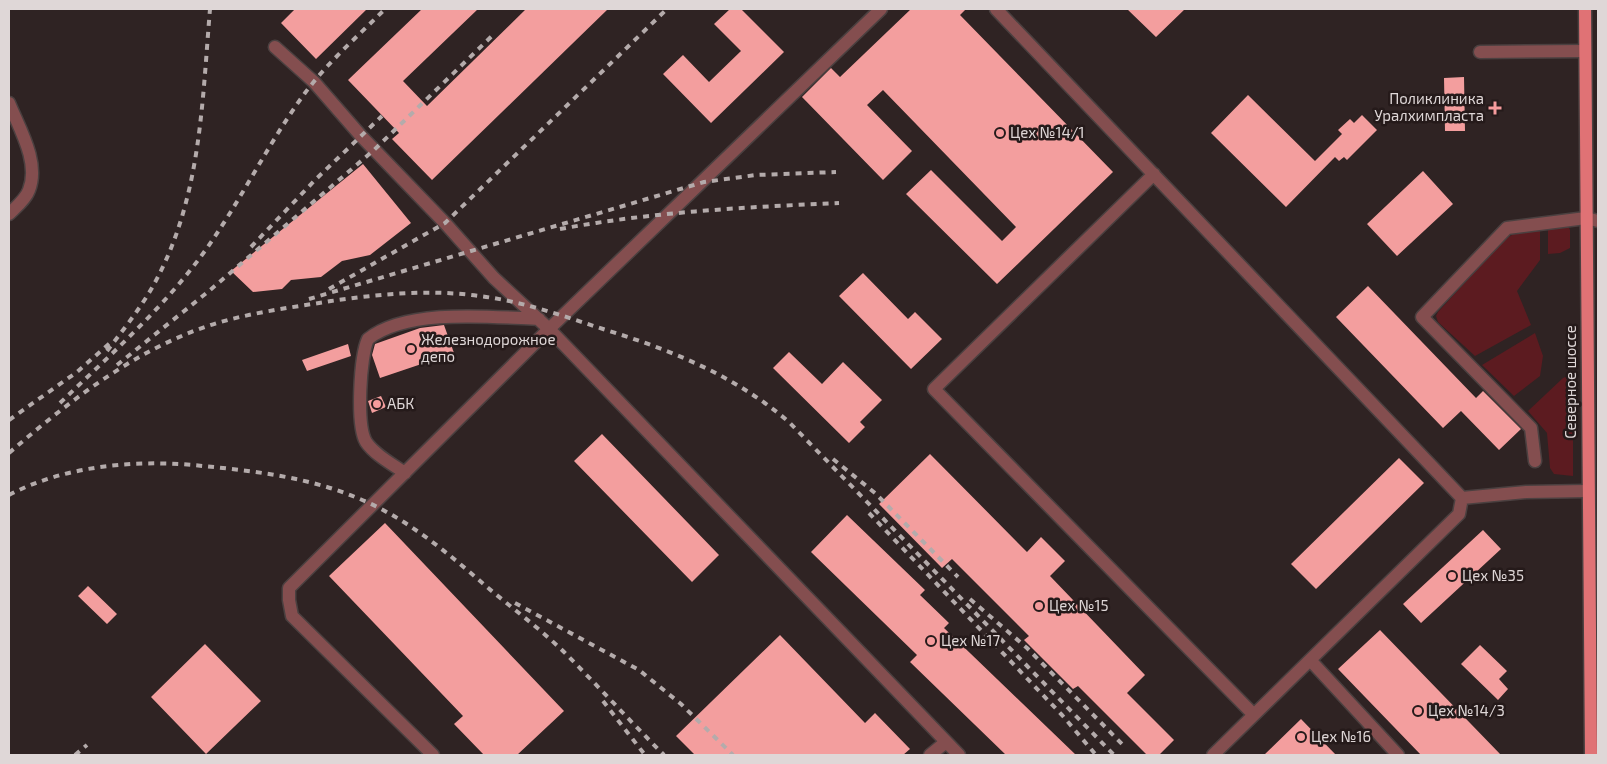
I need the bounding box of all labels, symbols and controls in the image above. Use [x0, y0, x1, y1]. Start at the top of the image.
place label: Поликлиника Уралхимпласта [1374, 89, 1484, 124]
marker: Поликлиника Уралхимпласта [1488, 101, 1502, 115]
place label: Цех №14/1 [1010, 123, 1085, 141]
marker: Цех №14/1 [994, 127, 1006, 139]
street label: Северное шоссе [1561, 325, 1579, 439]
place label: Железнодорожное депо [421, 330, 556, 365]
marker: Железнодорожное депо [405, 343, 417, 355]
place label: АБК [387, 394, 414, 412]
marker: АБК [371, 398, 383, 410]
place label: Цех №35 [1462, 566, 1524, 584]
marker: Цех №35 [1446, 570, 1458, 582]
place label: Цех №15 [1049, 596, 1109, 614]
marker: Цех №15 [1033, 600, 1045, 612]
place label: Цех №17 [941, 631, 1001, 649]
marker: Цех №17 [925, 635, 937, 647]
place label: Цех №14/3 [1428, 701, 1505, 719]
marker: Цех №14/3 [1412, 705, 1424, 717]
place label: Цех №16 [1311, 727, 1371, 745]
marker: Цех №16 [1295, 731, 1307, 743]

